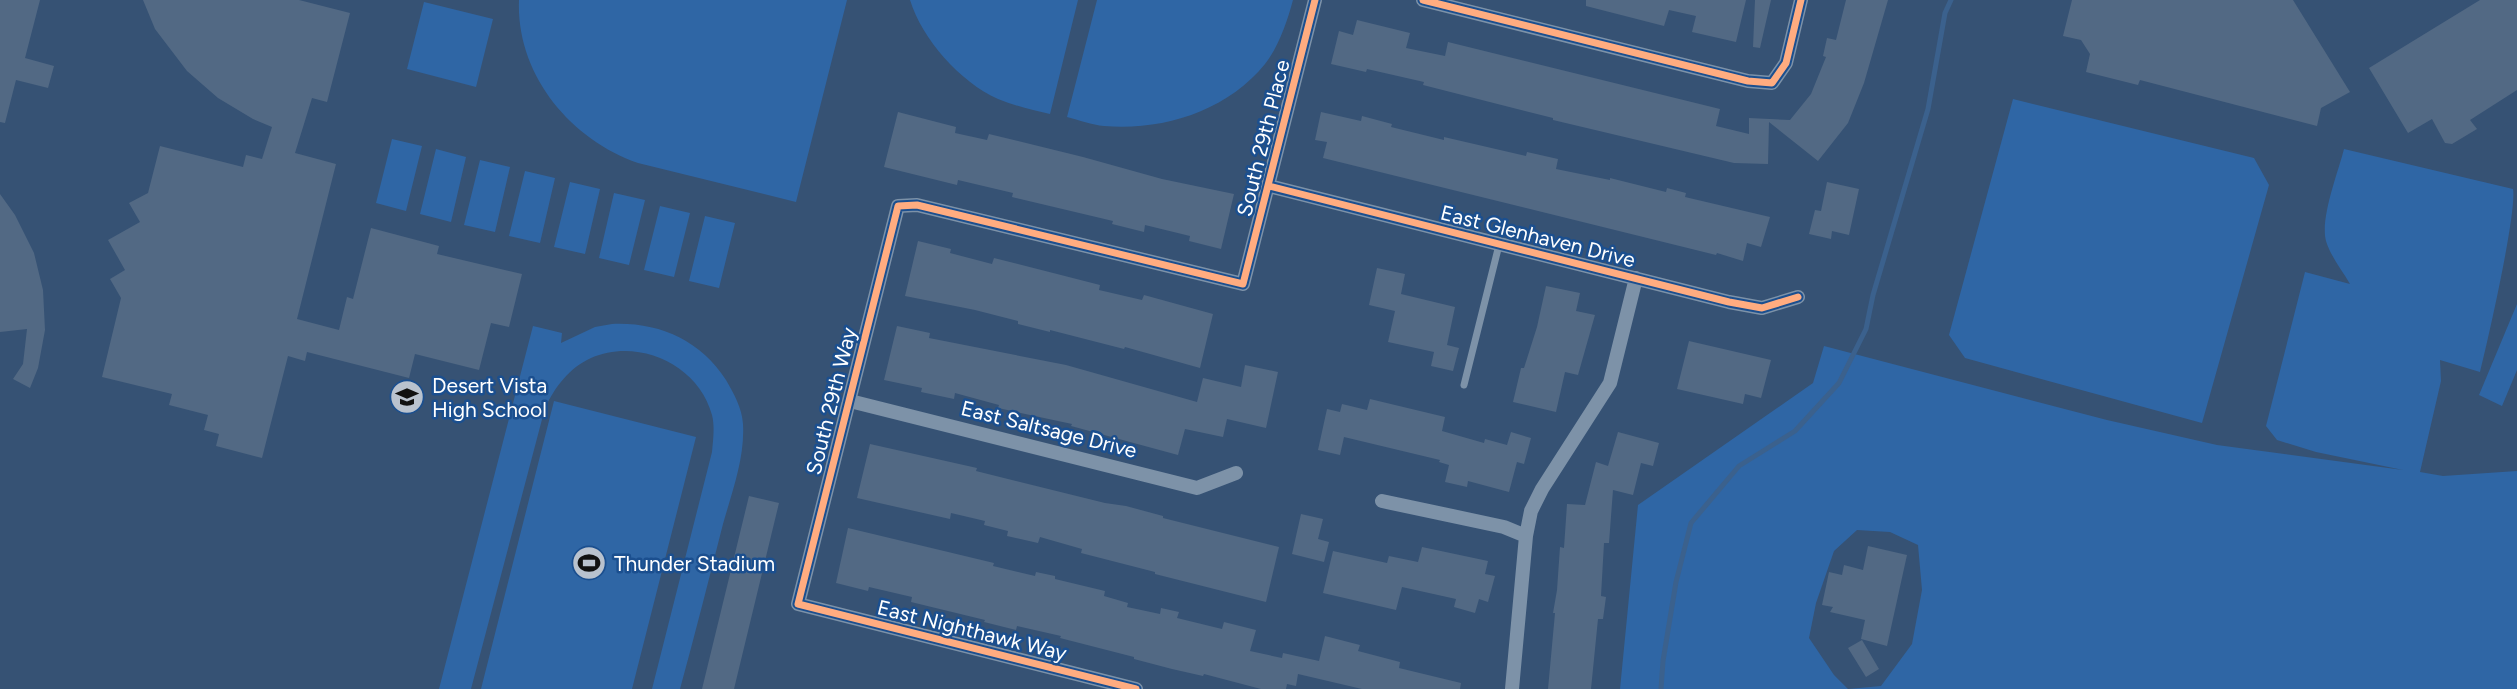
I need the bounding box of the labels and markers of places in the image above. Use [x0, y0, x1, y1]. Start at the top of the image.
place label: Desert Vista High School [432, 373, 547, 422]
school or university icon: Desert Vista High School [388, 378, 426, 416]
sports icon: Thunder Stadium [570, 544, 608, 582]
place label: Thunder Stadium [614, 551, 775, 576]

